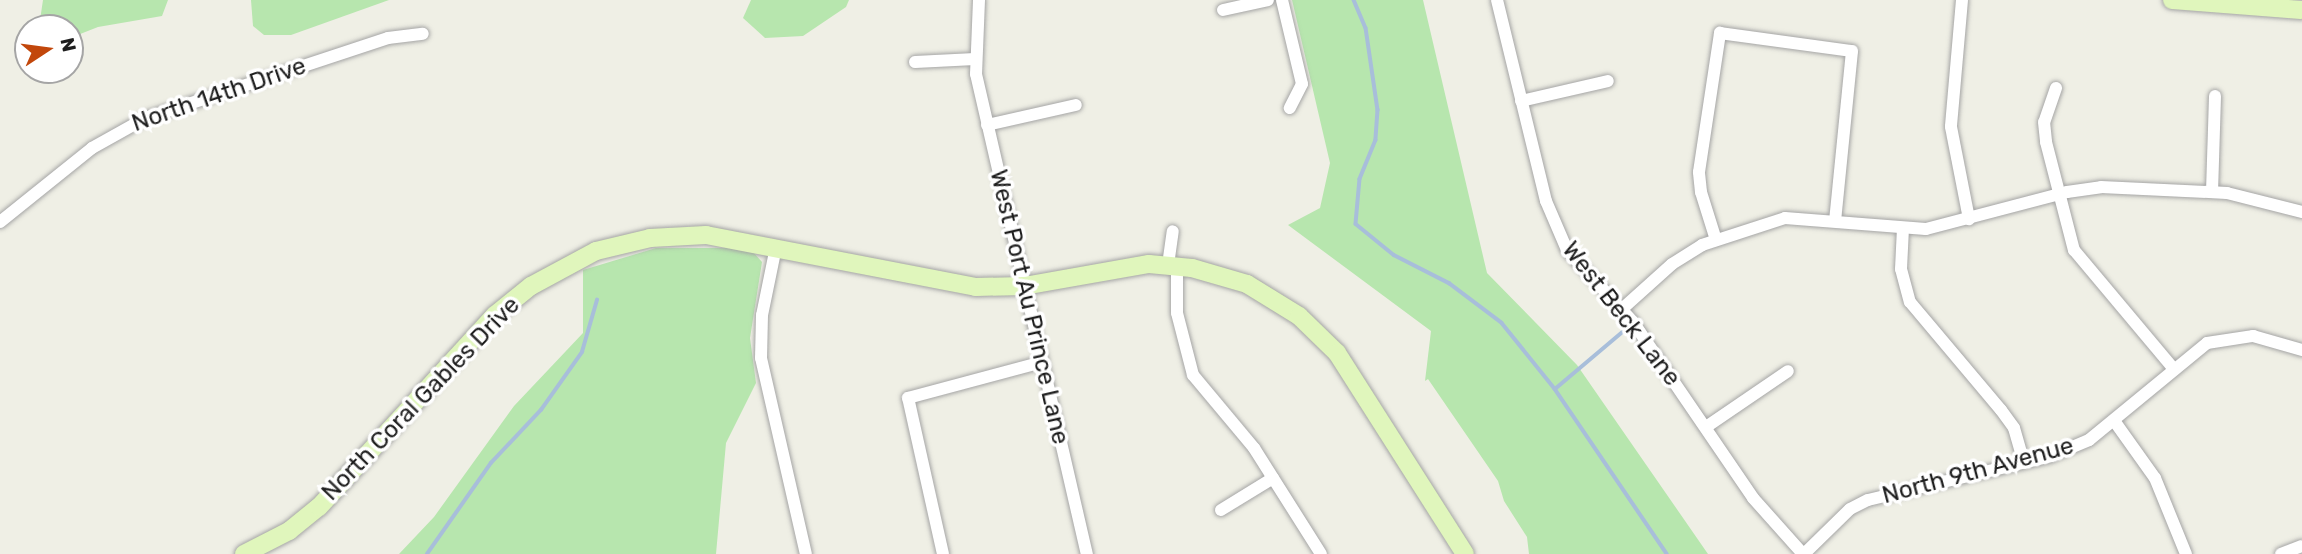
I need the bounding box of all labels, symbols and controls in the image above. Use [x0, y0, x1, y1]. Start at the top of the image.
north arrow [14, 14, 84, 84]
text: N [55, 35, 81, 54]
street label: North 14th Drive [128, 52, 310, 138]
street label: West Port Au Prince Lane [983, 167, 1075, 447]
street label: West Beck Lane [1556, 236, 1686, 392]
street label: North Coral Gables Drive [316, 291, 526, 507]
street label: North 9th Avenue [1879, 432, 2077, 510]

